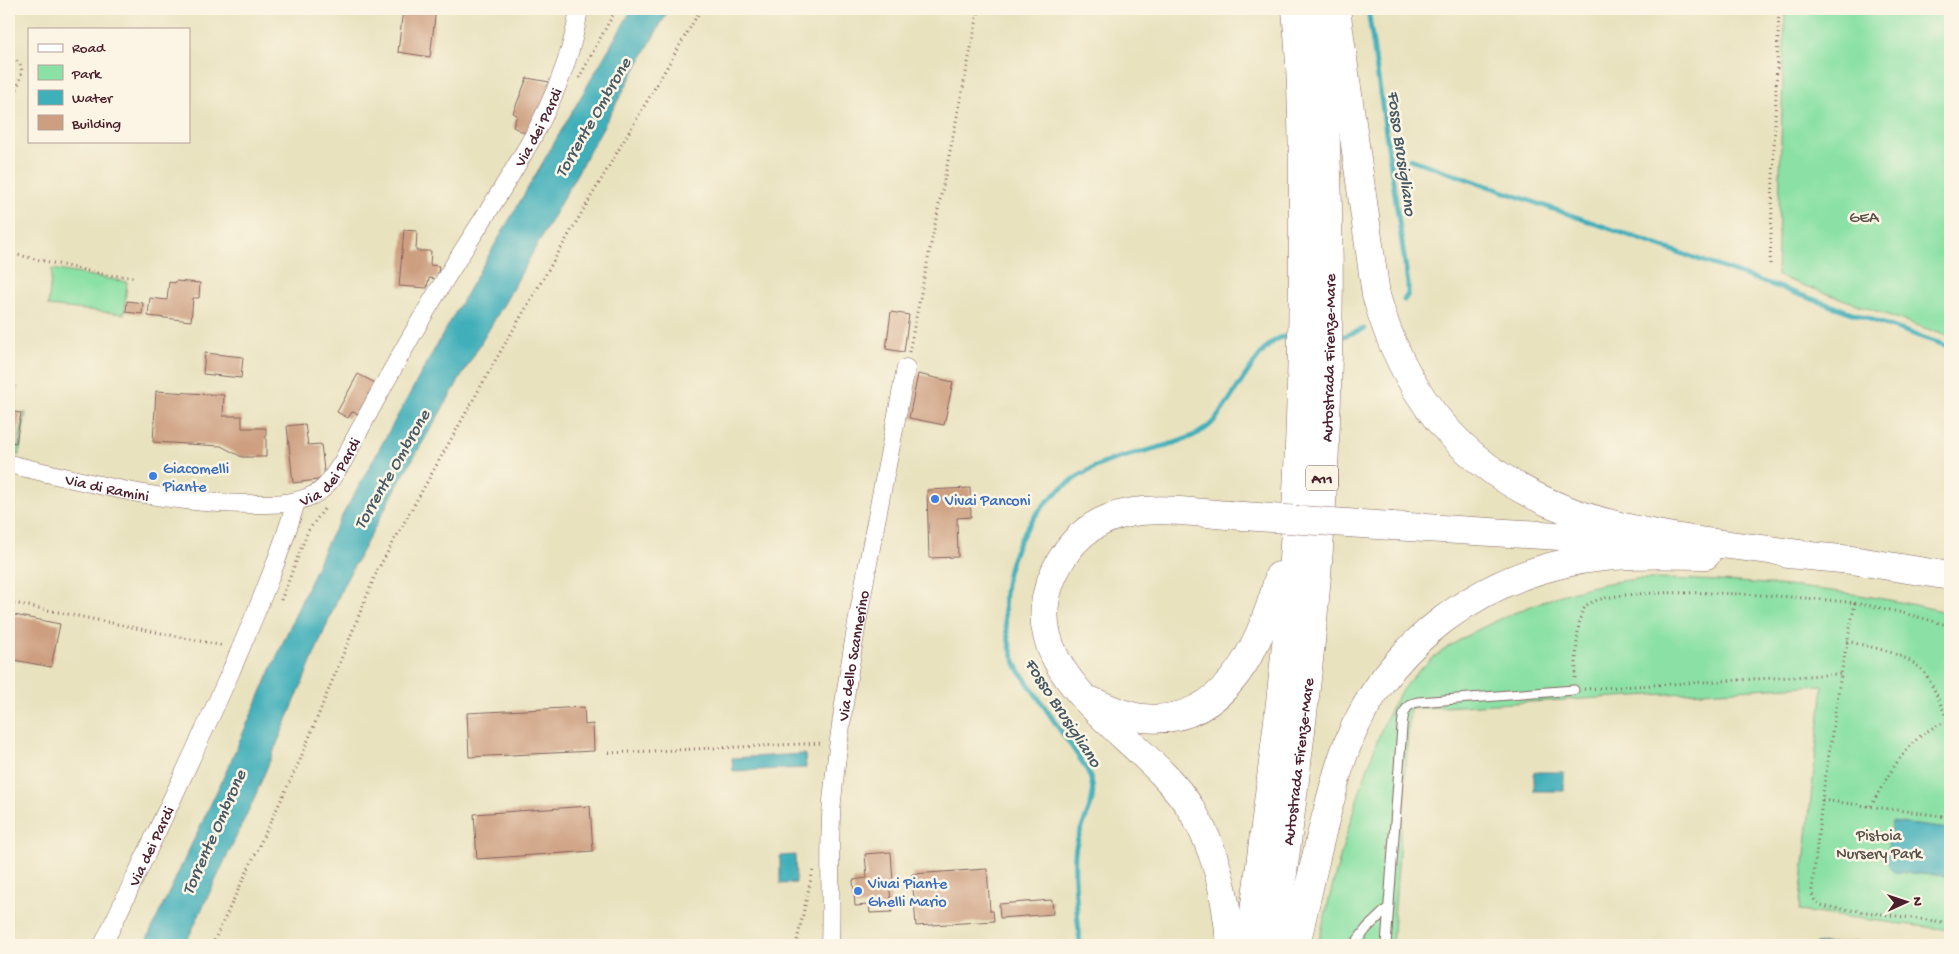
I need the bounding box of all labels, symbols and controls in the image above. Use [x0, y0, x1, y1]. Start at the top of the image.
legend [28, 28, 190, 142]
text: Road [72, 40, 106, 58]
water label: Torrente Ombrone [551, 54, 637, 182]
text: Park [71, 66, 102, 84]
street label: Via dei Pardi [511, 86, 568, 172]
text: Water [72, 90, 114, 108]
water label: Fosso Brusigliano [1381, 90, 1420, 218]
text: Building [71, 116, 121, 134]
park label: GEA [1849, 210, 1880, 229]
street label: Autostrada Firenze-Mare [1319, 273, 1342, 443]
water label: Torrente Ombrone [350, 406, 436, 534]
street label: Via dei Pardi [297, 435, 367, 513]
place label: Giacomelli Piante [162, 461, 229, 498]
road number: A11 [1306, 466, 1338, 490]
marker: Giacomelli Piante [147, 470, 159, 482]
street label: Via di Ramini [62, 472, 150, 508]
marker: Vivai Panconi [929, 493, 941, 505]
place label: Vivai Panconi [944, 493, 1031, 512]
street label: Via dello Scannerino [835, 589, 876, 724]
water label: Fosso Brusigliano [1019, 655, 1105, 772]
street label: Autostrada Firenze-Mare [1281, 676, 1320, 847]
water label: Torrente Ombrone [178, 767, 253, 899]
street label: Via dei Pardi [126, 804, 180, 891]
park label: Pistoia Nursery Park [1836, 828, 1924, 865]
place label: Vivai Piante Ghelli Mario [867, 876, 948, 913]
north arrow [1882, 876, 1932, 926]
marker: Vivai Piante Ghelli Mario [852, 885, 864, 897]
text: N [1908, 896, 1925, 906]

